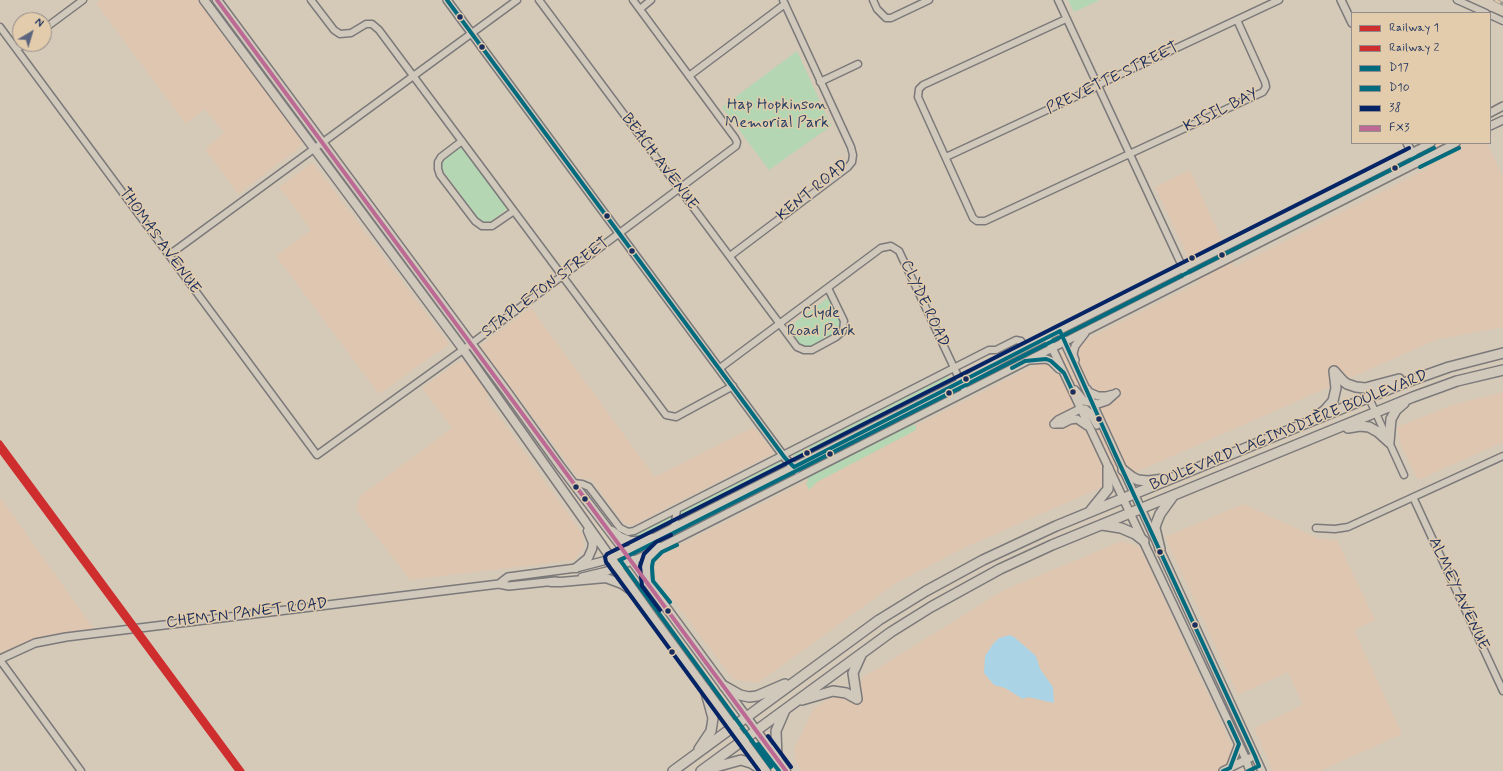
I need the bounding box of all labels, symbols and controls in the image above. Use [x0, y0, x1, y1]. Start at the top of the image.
north arrow [12, 12, 52, 52]
unlabelled marker [455, 12, 465, 22]
legend [1351, 12, 1491, 144]
text: N [32, 16, 46, 31]
text: Railway 1 [1389, 20, 1439, 36]
street label: PREVETTE STREET [1044, 39, 1182, 119]
text: Railway 2 [1389, 40, 1439, 56]
unlabelled marker [477, 42, 487, 52]
text: D17 [1389, 60, 1409, 76]
text: D10 [1389, 80, 1410, 96]
street label: KISIL BAY [1181, 85, 1261, 137]
park label: Hap Hopkinson Memorial Park [725, 96, 829, 134]
text: 38 [1389, 100, 1401, 116]
street label: BEACH AVENUE [616, 110, 702, 214]
text: FX3 [1389, 120, 1409, 136]
street label: KENT ROAD [773, 156, 853, 226]
unlabelled marker [1390, 163, 1400, 173]
street label: THOMAS AVENUE [114, 184, 204, 298]
unlabelled marker [602, 211, 612, 221]
street label: STAPLETON STREET [478, 234, 614, 342]
unlabelled marker [627, 246, 637, 256]
unlabelled marker [1217, 250, 1227, 260]
unlabelled marker [1187, 253, 1197, 263]
street label: CLYDE ROAD [895, 257, 953, 351]
park label: Clyde Road Park [787, 304, 855, 342]
street label: BOULEVARD LAGIMODIÈRE BOULEVARD [1147, 366, 1431, 496]
unlabelled marker [961, 374, 971, 384]
unlabelled marker [1068, 387, 1078, 397]
unlabelled marker [944, 388, 954, 398]
unlabelled marker [1094, 414, 1104, 424]
unlabelled marker [802, 448, 812, 458]
unlabelled marker [825, 449, 835, 459]
unlabelled marker [571, 482, 581, 492]
unlabelled marker [580, 494, 590, 504]
street label: ALMEY AVENUE [1423, 535, 1493, 653]
unlabelled marker [1155, 547, 1165, 557]
street label: CHEMIN PANET ROAD [165, 595, 329, 633]
unlabelled marker [663, 606, 673, 616]
unlabelled marker [1190, 620, 1200, 630]
unlabelled marker [667, 647, 677, 657]

